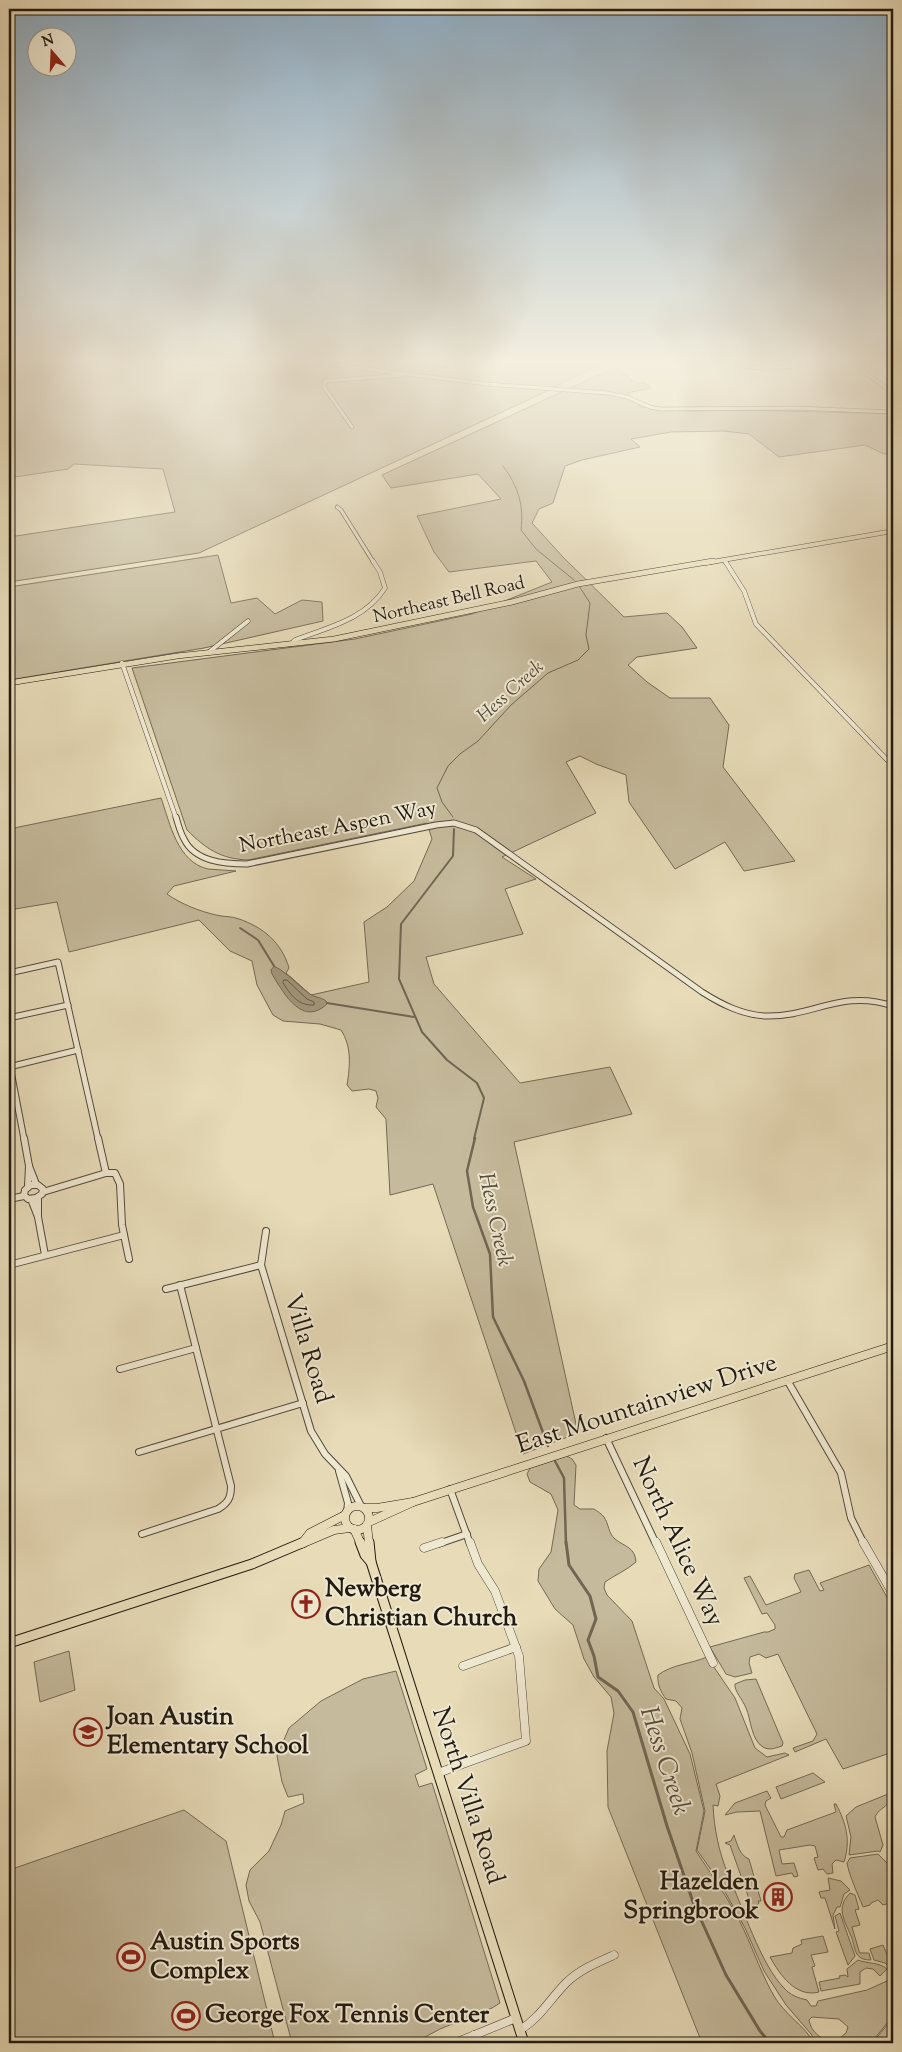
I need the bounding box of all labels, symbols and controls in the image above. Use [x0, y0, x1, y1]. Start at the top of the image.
north arrow [28, 28, 78, 78]
text: N [40, 30, 57, 53]
street label: Northeast Bell Road [371, 571, 527, 631]
water label: Hess Creek [471, 654, 551, 729]
street label: Northeast Aspen Way [237, 794, 440, 862]
water label: Hess Creek [468, 1170, 520, 1270]
street label: Villa Road [273, 1290, 341, 1408]
street label: East Mountainview Drive [512, 1346, 782, 1464]
street label: North Alice Way [622, 1451, 732, 1633]
place label: Newberg Christian Church [325, 1572, 518, 1637]
church icon: Newberg Christian Church [291, 1589, 321, 1619]
place label: Joan Austin Elementary School [105, 1700, 309, 1765]
water label: Hess Creek [629, 1702, 699, 1820]
street label: North Villa Road [421, 1703, 513, 1889]
school or university icon: Joan Austin Elementary School [73, 1717, 103, 1747]
place label: Hazelden Springbrook [623, 1865, 759, 1930]
building icon: Hazelden Springbrook [763, 1882, 793, 1912]
place label: Austin Sports Complex [150, 1925, 300, 1990]
sports icon: Austin Sports Complex [116, 1942, 146, 1972]
place label: George Fox Tennis Center [205, 1998, 490, 2034]
sports icon: George Fox Tennis Center [171, 2001, 201, 2031]

